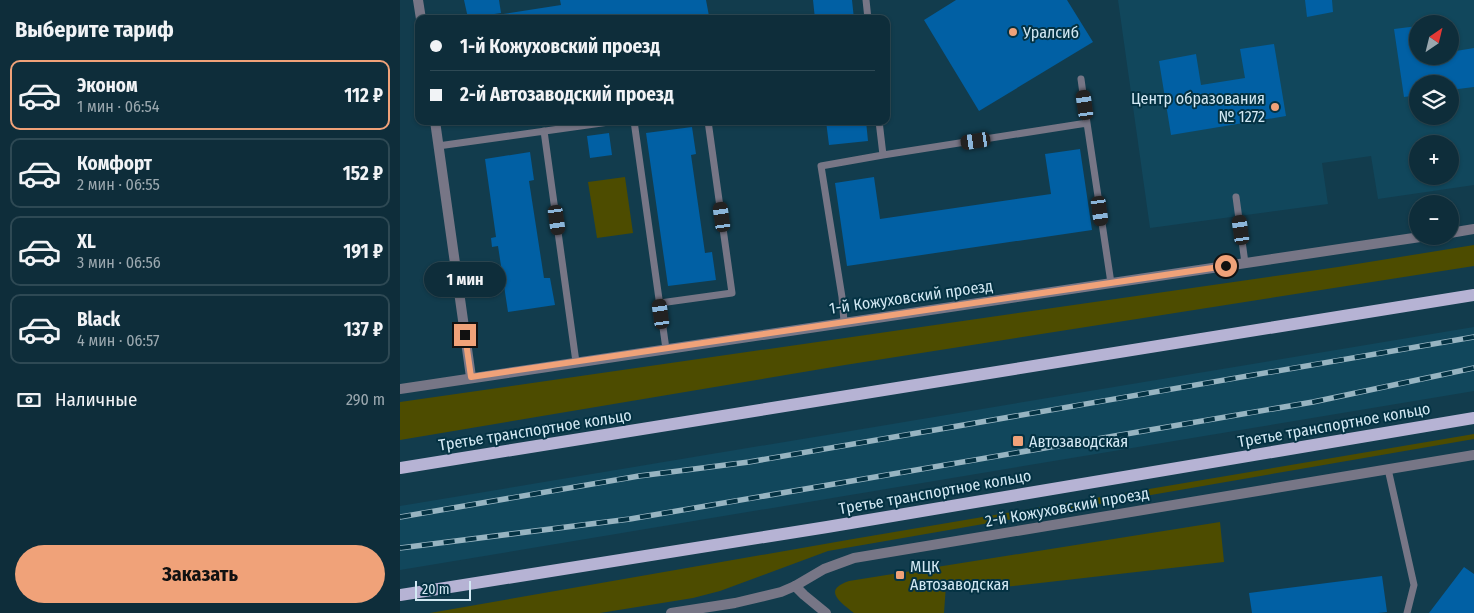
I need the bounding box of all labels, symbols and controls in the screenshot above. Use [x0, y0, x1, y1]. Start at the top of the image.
north arrow [1409, 15, 1459, 65]
map controls [1409, 15, 1459, 245]
text: Выберите тариф [15, 16, 174, 43]
place label: Уралсиб [1022, 23, 1079, 42]
marker: Уралсиб [1007, 26, 1019, 38]
text: 1-й Кожуховский проезд [460, 35, 660, 58]
icon: car [17, 73, 62, 118]
text: Эконом [77, 74, 138, 97]
button: layers [1409, 75, 1459, 125]
text: 2-й Автозаводский проезд [460, 83, 674, 106]
text: 112 ₽ [344, 84, 383, 107]
car [1075, 89, 1094, 121]
place label: Центр образования № 1272 [1131, 89, 1265, 126]
text: 1 мин · 06:54 [77, 97, 160, 116]
marker: Центр образования № 1272 [1269, 101, 1281, 113]
car [960, 131, 991, 151]
button: + [1409, 135, 1459, 185]
icon: car [17, 151, 62, 196]
text: Комфорт [77, 152, 152, 175]
text: 152 ₽ [343, 162, 383, 185]
text: 2 мин · 06:55 [77, 175, 160, 194]
car [1090, 195, 1109, 227]
button: − [1409, 195, 1459, 245]
car [712, 201, 731, 233]
car [547, 204, 566, 236]
car [1231, 214, 1250, 246]
icon: car [17, 229, 62, 274]
text: XL [77, 230, 96, 253]
text: 191 ₽ [343, 240, 383, 263]
text: 3 мин · 06:56 [77, 253, 161, 272]
route start [1215, 255, 1237, 277]
callout: 1 мин [424, 262, 506, 298]
text: 1 мин [447, 270, 483, 289]
street label: 1-й Кожуховский проезд [828, 276, 994, 318]
car [651, 298, 670, 330]
icon: car [17, 307, 62, 352]
text: Black [77, 308, 120, 331]
text: 137 ₽ [344, 318, 383, 341]
route end [454, 324, 476, 346]
text: 4 мин · 06:57 [77, 331, 159, 350]
icon: cash [15, 386, 43, 414]
text: Наличные [55, 388, 137, 411]
text: 290 m [346, 390, 385, 409]
street label: Третье транспортное кольцо [1236, 399, 1432, 451]
street label: Третье транспортное кольцо [437, 405, 633, 455]
place label: Автозаводская [1029, 432, 1128, 451]
marker: Автозаводская [1011, 434, 1025, 448]
street label: Третье транспортное кольцо [837, 466, 1033, 518]
street label: 2-й Кожуховский проезд [984, 483, 1150, 531]
button: Заказать [15, 545, 385, 603]
place label: МЦК Автозаводская [910, 557, 1009, 594]
marker: МЦК Автозаводская [894, 569, 906, 581]
scale bar [415, 578, 471, 601]
text: 20 m [422, 581, 450, 598]

